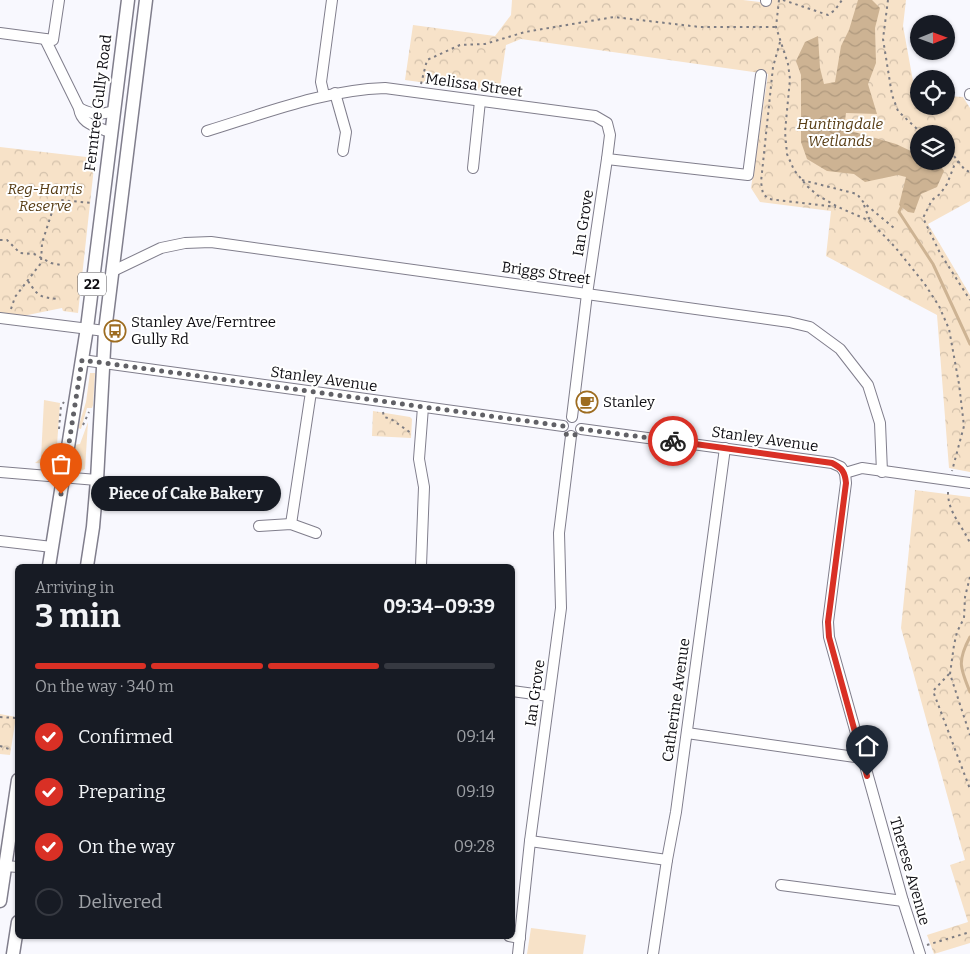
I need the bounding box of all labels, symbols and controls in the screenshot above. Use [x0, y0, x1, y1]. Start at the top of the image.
north arrow [910, 15, 955, 60]
map controls [910, 15, 955, 170]
street label: Ferntree Gully Road [81, 33, 115, 172]
street label: Melissa Street [424, 69, 524, 101]
button: locate [910, 70, 955, 115]
park label: Huntingdale Wetlands [797, 115, 884, 150]
button: layers [910, 125, 955, 170]
park label: Reg-Harris Reserve [7, 180, 83, 215]
street label: Ian Grove [569, 188, 597, 258]
street label: Briggs Street [500, 258, 592, 288]
road number: 22 [78, 272, 106, 296]
place label: Stanley Ave/Ferntree Gully Rd [131, 313, 276, 348]
bus stop icon: Stanley Ave/Ferntree Gully Rd [103, 319, 127, 343]
street label: Stanley Avenue [269, 363, 379, 395]
cafe icon: Stanley [575, 390, 599, 414]
place label: Stanley [603, 393, 655, 411]
courier [648, 416, 698, 466]
street label: Stanley Avenue [710, 423, 820, 455]
icon: bike [659, 427, 687, 455]
pin [40, 443, 82, 494]
icon: bag [47, 450, 75, 478]
callout: Piece of Cake Bakery [91, 476, 281, 512]
text: Piece of Cake Bakery [109, 484, 263, 503]
text: Arriving in [35, 578, 114, 597]
text: 09:34–09:39 [383, 595, 495, 618]
text: 3 min [35, 597, 121, 635]
street label: Catherine Avenue [658, 637, 694, 763]
street label: Ian Grove [521, 658, 549, 728]
text: On the way · 340 m [35, 677, 174, 696]
icon: check [35, 723, 63, 751]
text: Confirmed [78, 725, 173, 748]
pin [846, 725, 888, 776]
text: 09:14 [456, 727, 495, 746]
icon: home [853, 732, 881, 760]
icon: check [35, 778, 63, 806]
text: Preparing [78, 780, 166, 803]
text: 09:19 [456, 782, 495, 801]
street label: Therese Avenue [886, 815, 934, 927]
icon: check [35, 833, 63, 861]
text: On the way [78, 835, 175, 858]
text: 09:28 [454, 837, 495, 856]
text: Delivered [78, 890, 162, 913]

